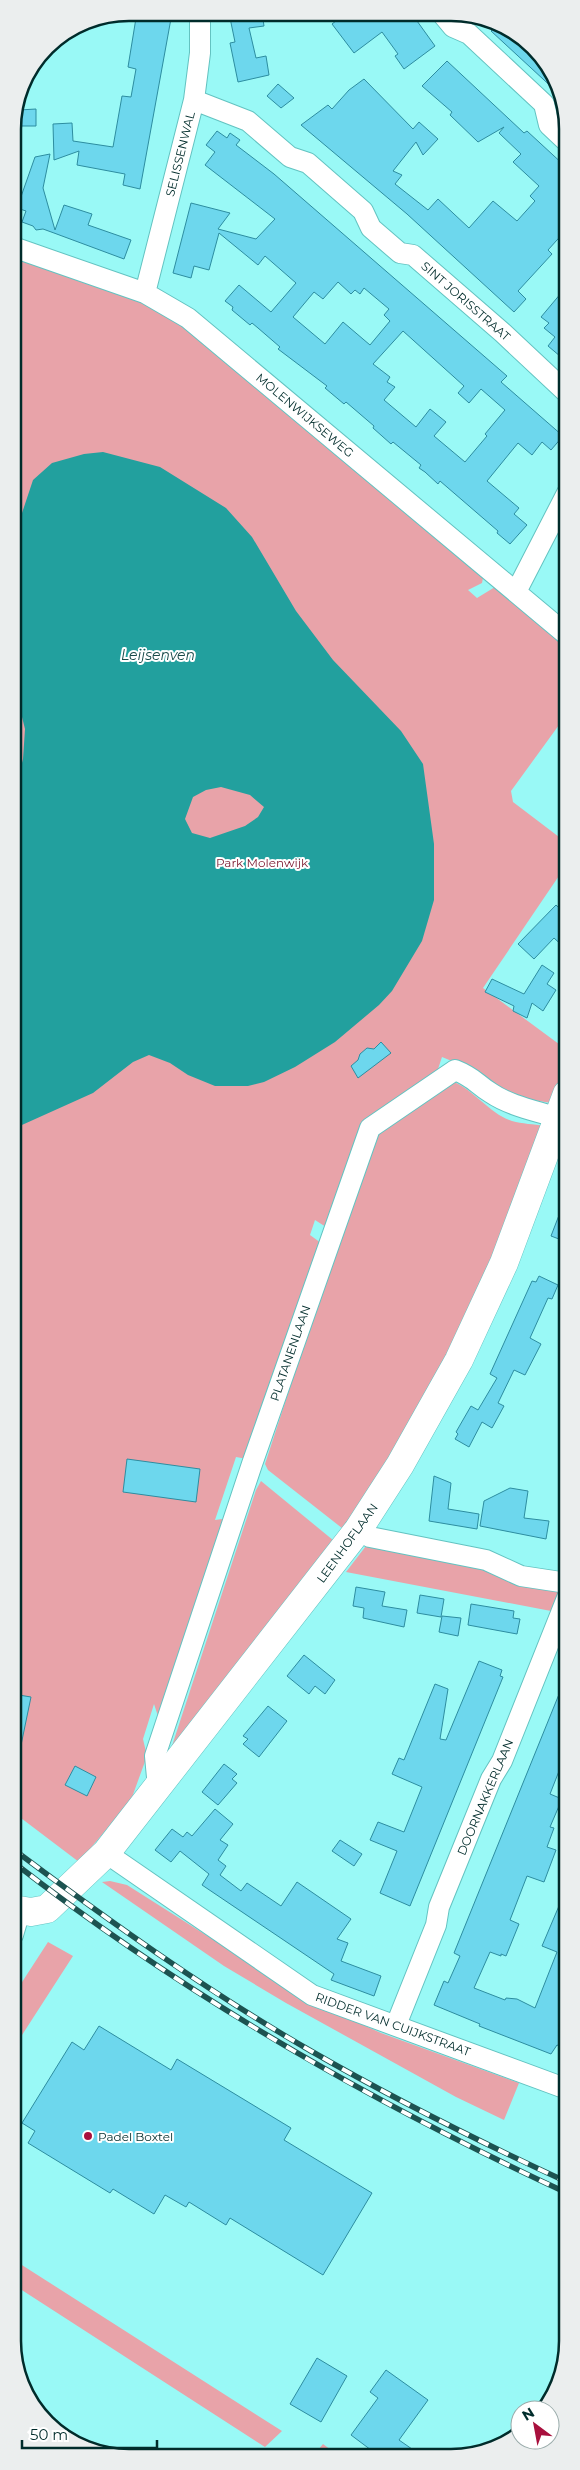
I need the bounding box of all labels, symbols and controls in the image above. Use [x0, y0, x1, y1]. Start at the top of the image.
street label: SELISSENWAL [162, 110, 198, 198]
street label: SINT JORISSTRAAT [418, 258, 514, 344]
street label: MOLENWIJKSEWEG [253, 370, 357, 460]
water label: Leijsenven [121, 646, 195, 664]
park label: Park Molenwijk [216, 855, 309, 870]
street label: PLATANENLAAN [267, 1303, 313, 1403]
street label: LEENHOFLAAN [313, 1500, 381, 1586]
street label: DOORNAKKERLAAN [454, 1737, 516, 1857]
street label: RIDDER VAN CUIJKSTRAAT [313, 1989, 473, 2059]
place label: Padel Boxtel [98, 2129, 173, 2144]
marker: Padel Boxtel [82, 2130, 94, 2142]
north arrow [510, 2400, 560, 2450]
text: N [519, 2403, 538, 2425]
scale bar [22, 2418, 158, 2450]
text: 50 m [30, 2425, 68, 2444]

